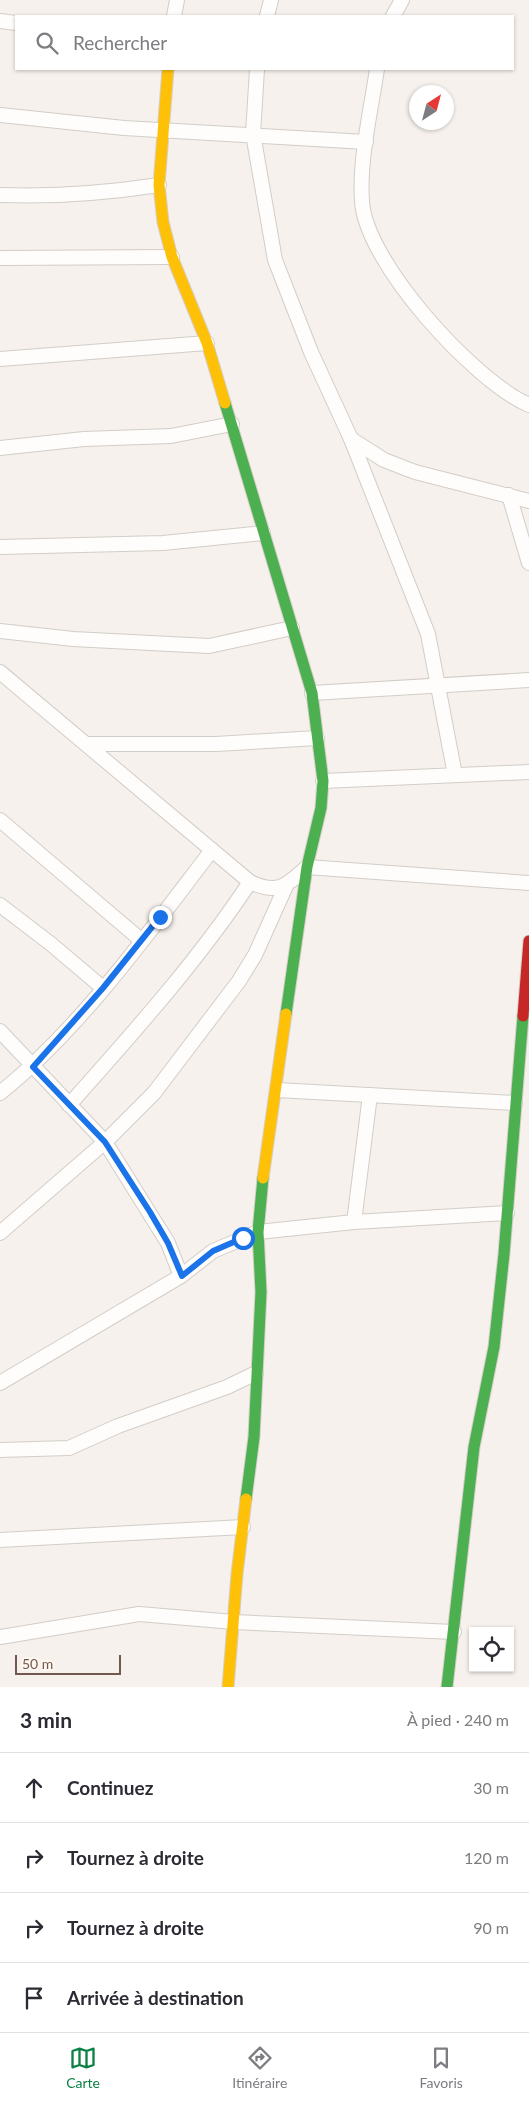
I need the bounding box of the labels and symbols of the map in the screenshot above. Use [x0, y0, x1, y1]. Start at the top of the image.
north arrow [409, 85, 454, 130]
route end [149, 906, 172, 929]
route start [232, 1227, 255, 1250]
scale bar [15, 1652, 121, 1675]

